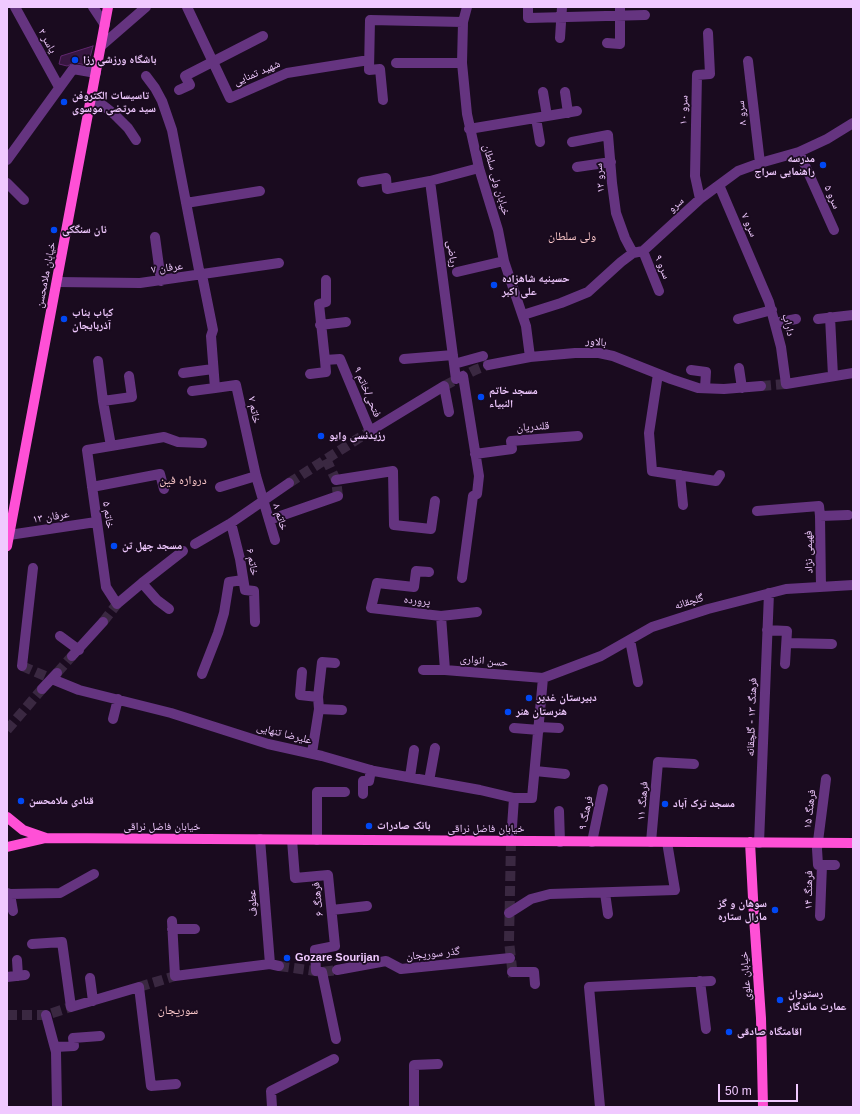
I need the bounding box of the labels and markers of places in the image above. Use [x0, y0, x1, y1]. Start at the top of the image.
place label: باشگاه ورزشی رزا [83, 53, 156, 67]
marker: باشگاه ورزشی رزا [70, 55, 80, 65]
place label: تاسیسات الکتروفن سید مرتضی موسوی [72, 89, 156, 115]
marker: تاسیسات الکتروفن سید مرتضی موسوی [59, 97, 69, 107]
place label: مدرسه راهنمایی سراج [754, 152, 815, 178]
marker: مدرسه راهنمایی سراج [818, 160, 828, 170]
place label: نان سنگکی [62, 223, 107, 237]
marker: نان سنگکی [49, 225, 59, 235]
place label: حسینیه شاهزاده علی اکبر [502, 272, 570, 298]
marker: حسینیه شاهزاده علی اکبر [489, 280, 499, 290]
place label: کباب بناب آذربایجان [72, 306, 113, 332]
marker: کباب بناب آذربایجان [59, 314, 69, 324]
place label: مسجد خاتم النبیاء [489, 384, 538, 410]
marker: مسجد خاتم النبیاء [476, 392, 486, 402]
place label: رزیدنسی وایو [329, 429, 385, 443]
marker: رزیدنسی وایو [316, 431, 326, 441]
place label: مسجد چهل تن [122, 539, 182, 553]
marker: مسجد چهل تن [109, 541, 119, 551]
place label: دبیرستان غدیر [537, 691, 597, 705]
marker: دبیرستان غدیر [524, 693, 534, 703]
place label: هنرستان هنر [516, 705, 567, 719]
marker: هنرستان هنر [503, 707, 513, 717]
place label: قنادی ملامحسن [29, 794, 94, 808]
marker: قنادی ملامحسن [16, 796, 26, 806]
place label: مسجد ترک آباد [673, 797, 735, 811]
marker: مسجد ترک آباد [660, 799, 670, 809]
place label: بانک صادرات [377, 819, 431, 833]
marker: بانک صادرات [364, 821, 374, 831]
place label: سوهان و گز مارال ستاره [718, 897, 767, 923]
marker: سوهان و گز مارال ستاره [770, 905, 780, 915]
place label: Gozare Sourijan [295, 951, 379, 965]
marker: Gozare Sourijan [282, 953, 292, 963]
place label: رستوران عمارت ماندگار [788, 987, 846, 1013]
marker: رستوران عمارت ماندگار [775, 995, 785, 1005]
place label: اقامتگاه صادقی [737, 1025, 802, 1039]
marker: اقامتگاه صادقی [724, 1027, 734, 1037]

